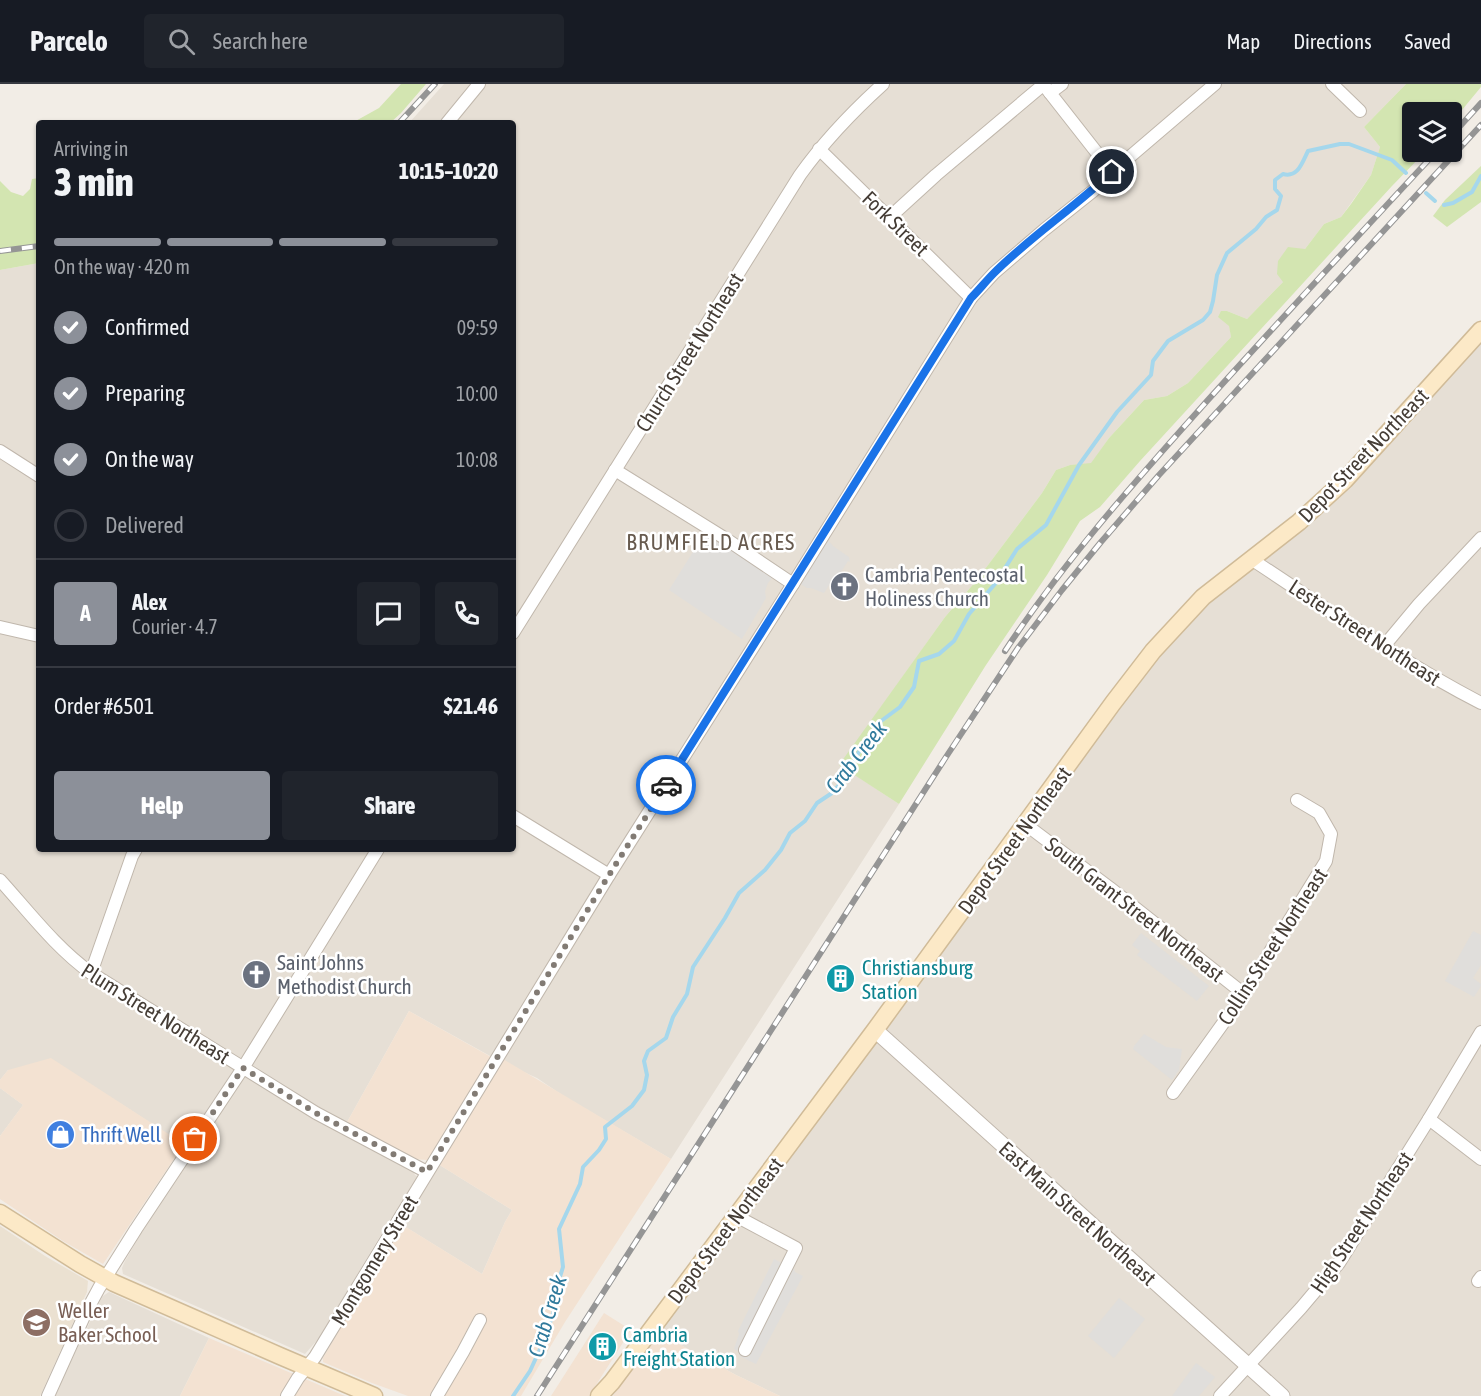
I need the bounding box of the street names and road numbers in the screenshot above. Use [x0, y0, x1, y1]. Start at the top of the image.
street label: Fork Street [858, 186, 934, 260]
street label: Church Street Northeast [630, 268, 748, 436]
street label: Depot Street Northeast [1293, 383, 1433, 527]
street label: Lester Street Northeast [1285, 574, 1445, 690]
street label: Depot Street Northeast [952, 762, 1076, 918]
street label: South Grant Street Northeast [1041, 832, 1229, 986]
street label: Collins Street Northeast [1212, 863, 1332, 1029]
street label: Plum Street Northeast [77, 958, 235, 1068]
street label: East Main Street Northeast [995, 1136, 1161, 1290]
street label: High Street Northeast [1305, 1147, 1417, 1297]
street label: Depot Street Northeast [662, 1152, 788, 1308]
street label: Montgomery Street [326, 1191, 422, 1329]

